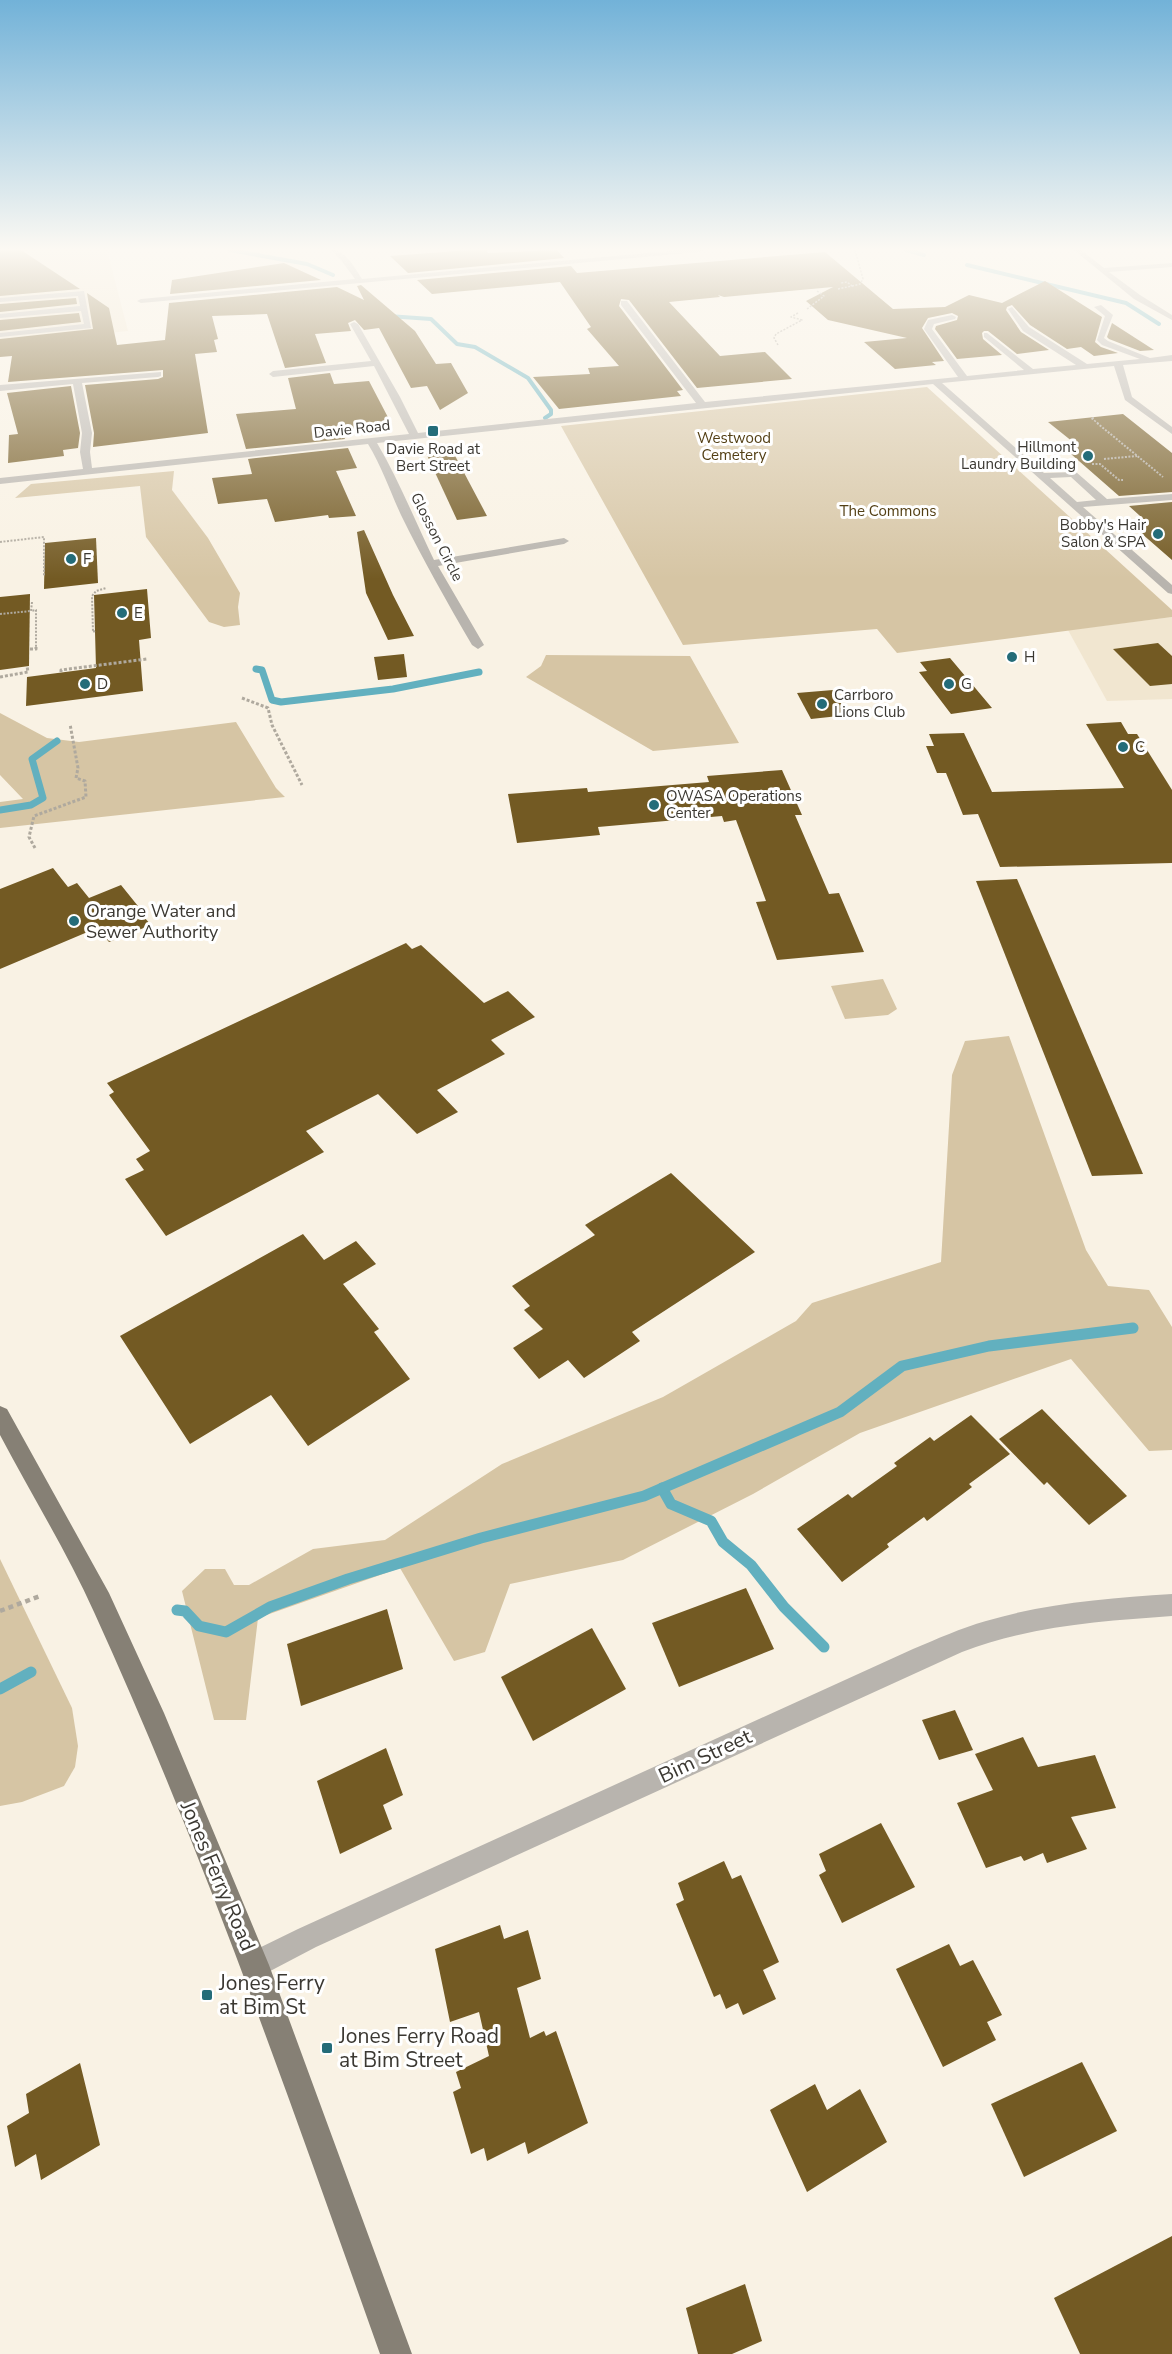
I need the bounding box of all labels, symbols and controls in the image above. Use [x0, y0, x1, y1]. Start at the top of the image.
street label: Davie Road [313, 415, 391, 443]
marker: Davie Road at Bert Street [426, 424, 440, 438]
park label: Westwood Cemetery [697, 428, 771, 465]
place label: Hillmont Laundry Building [961, 437, 1077, 474]
place label: Davie Road at Bert Street [386, 439, 481, 476]
marker: Hillmont Laundry Building [1081, 449, 1095, 463]
street label: Glosson Circle [406, 489, 468, 585]
park label: The Commons [839, 501, 937, 521]
place label: Bobby's Hair Salon & SPA [1060, 515, 1147, 552]
marker: Bobby's Hair Salon & SPA [1151, 527, 1165, 541]
place label: F [83, 549, 91, 569]
marker: F [64, 552, 78, 566]
place label: E [134, 603, 143, 623]
marker: E [115, 606, 129, 620]
place label: H [1024, 647, 1035, 667]
marker: H [1005, 650, 1019, 664]
place label: D [97, 674, 108, 694]
place label: G [961, 674, 972, 694]
marker: D [78, 677, 92, 691]
marker: G [942, 677, 956, 691]
place label: Carrboro Lions Club [834, 685, 906, 722]
marker: Carrboro Lions Club [815, 697, 829, 711]
place label: C [1135, 737, 1145, 757]
marker: C [1116, 740, 1130, 754]
place label: OWASA Operations Center [666, 786, 802, 823]
marker: OWASA Operations Center [647, 798, 661, 812]
place label: Orange Water and Sewer Authority [86, 899, 236, 944]
marker: Orange Water and Sewer Authority [67, 914, 81, 928]
street label: Bim Street [654, 1722, 757, 1790]
street label: Jones Ferry Road [173, 1796, 262, 1955]
place label: Jones Ferry at Bim St [218, 1969, 325, 2021]
marker: Jones Ferry at Bim St [200, 1988, 214, 2002]
place label: Jones Ferry Road at Bim Street [338, 2022, 499, 2074]
marker: Jones Ferry Road at Bim Street [320, 2041, 334, 2055]

